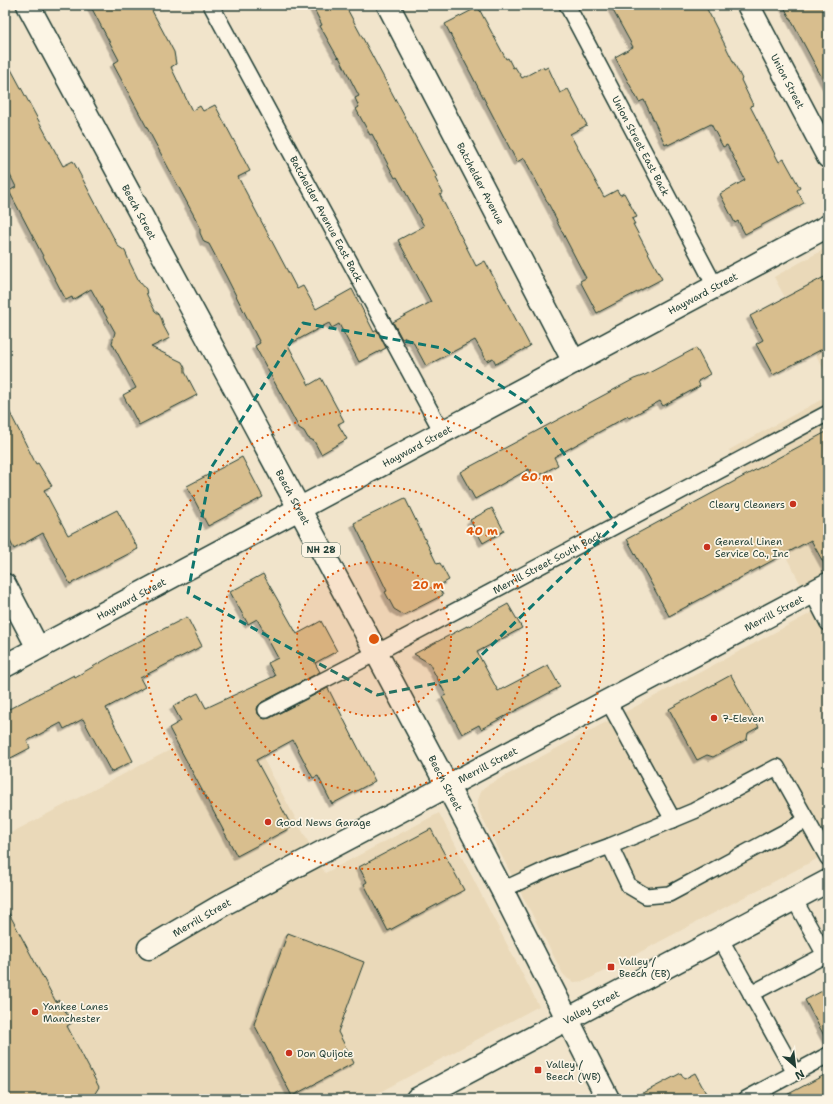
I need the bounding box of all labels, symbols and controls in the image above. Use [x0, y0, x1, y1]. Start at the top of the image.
street label: Union Street [768, 52, 807, 111]
street label: Union Street East Back [609, 94, 672, 198]
street label: Batchelder Avenue [454, 140, 507, 227]
street label: Batchelder Avenue East Back [287, 154, 366, 285]
street label: Beech Street [119, 182, 159, 242]
street label: Hayward Street [666, 270, 740, 317]
street label: Hayward Street [380, 422, 454, 470]
street label: Beech Street [273, 467, 313, 527]
text: 60 m [521, 469, 553, 485]
place label: Cleary Cleaners [709, 498, 785, 511]
marker: Cleary Cleaners [788, 499, 798, 509]
text: 40 m [466, 523, 498, 539]
street label: Merrill Street South Back [490, 528, 605, 597]
place label: General Linen Service Co., Inc [715, 535, 789, 560]
marker: General Linen Service Co., Inc [702, 542, 712, 552]
road number: NH 28 [302, 543, 340, 557]
street label: Hayward Street [94, 575, 168, 623]
text: 20 m [412, 577, 444, 593]
street label: Merrill Street [742, 592, 806, 634]
centre of rings [367, 632, 381, 646]
place label: 7-Eleven [722, 712, 764, 725]
marker: 7-Eleven [709, 713, 719, 723]
street label: Merrill Street [456, 744, 520, 786]
street label: Beech Street [425, 753, 465, 813]
place label: Good News Garage [276, 816, 371, 829]
marker: Good News Garage [263, 817, 273, 827]
street label: Merrill Street [170, 896, 233, 940]
place label: Valley / Beech (EB) [619, 955, 670, 980]
marker: Valley / Beech (EB) [606, 962, 616, 972]
street label: Valley Street [561, 987, 622, 1027]
place label: Yankee Lanes Manchester [43, 1000, 108, 1025]
marker: Yankee Lanes Manchester [30, 1007, 40, 1017]
north arrow [775, 1046, 815, 1086]
place label: Don Quijote [297, 1047, 354, 1060]
marker: Don Quijote [284, 1048, 294, 1058]
place label: Valley / Beech (WB) [546, 1058, 601, 1083]
marker: Valley / Beech (WB) [533, 1065, 543, 1075]
text: N [792, 1066, 807, 1083]

